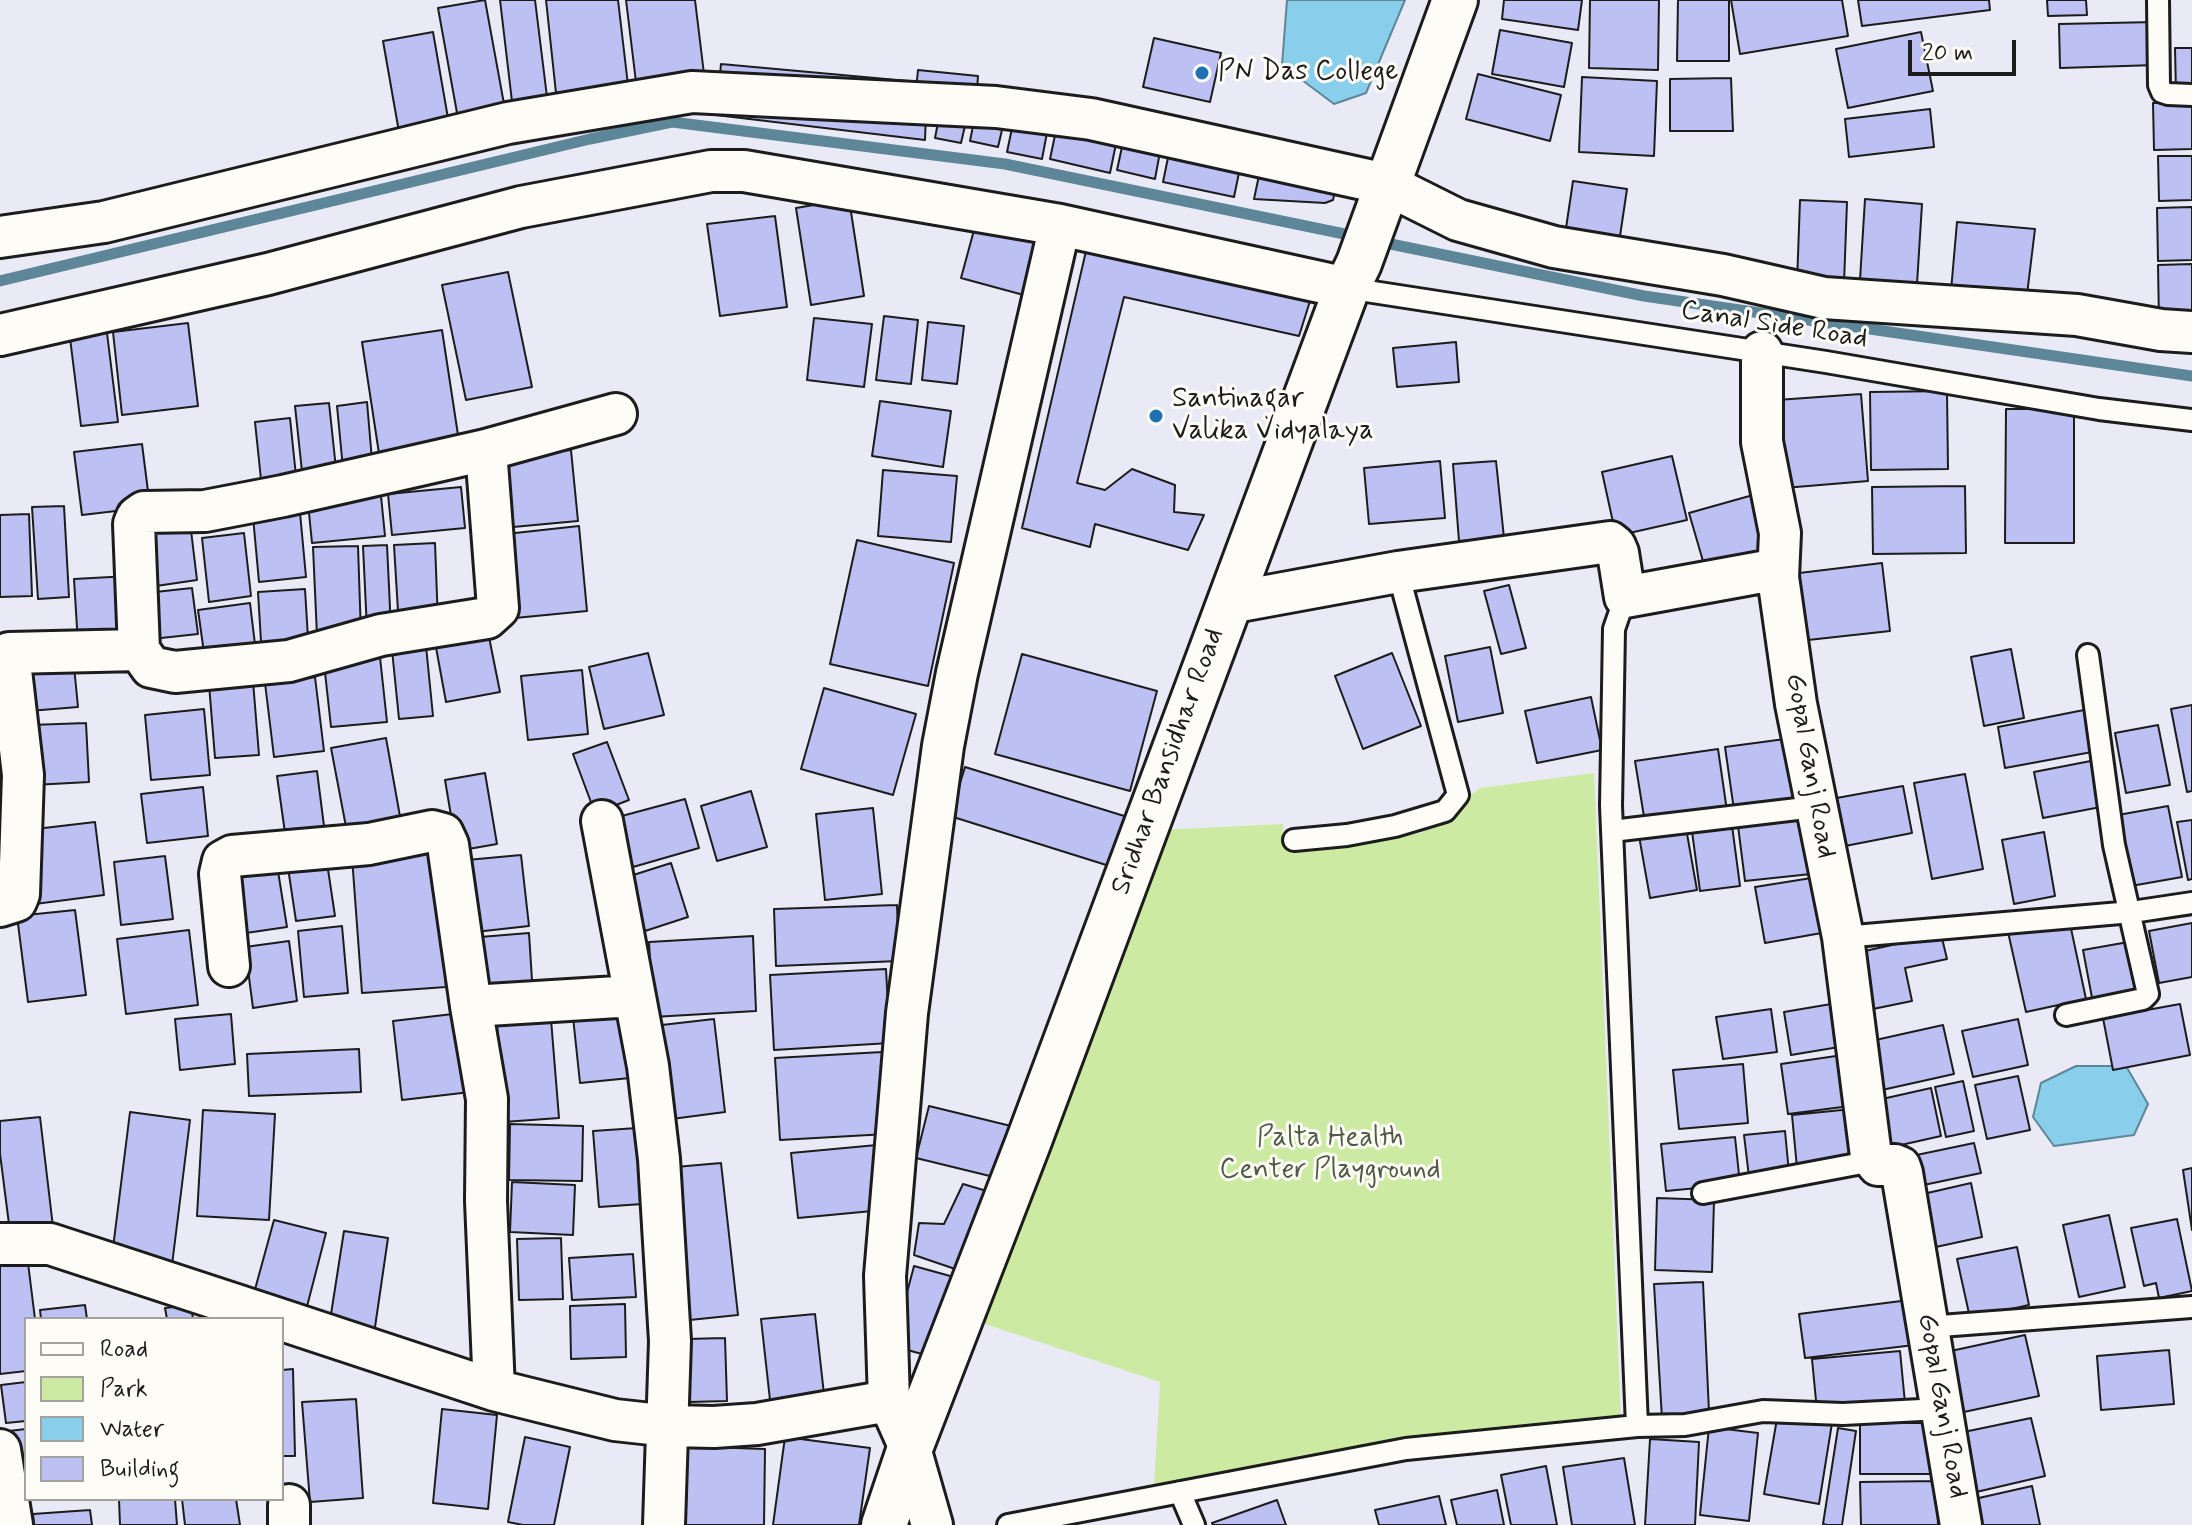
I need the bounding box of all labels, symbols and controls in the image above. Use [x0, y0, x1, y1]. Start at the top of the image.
scale bar [1912, 24, 2020, 74]
text: 20 m [1922, 38, 1973, 69]
place label: PN Das College [1218, 56, 1398, 90]
marker: PN Das College [1193, 64, 1211, 82]
street label: Canal Side Road [1678, 295, 1870, 357]
place label: Santinagar Valika Vidyalaya [1172, 383, 1374, 449]
marker: Santinagar Valika Vidyalaya [1147, 407, 1165, 425]
street label: Sridhar Bansidhar Road [1105, 624, 1233, 900]
street label: Gopal Ganj Road [1776, 671, 1842, 861]
park label: Palta Health Center Playground [1219, 1122, 1441, 1188]
street label: Gopal Ganj Road [1908, 1311, 1974, 1501]
legend [24, 1317, 284, 1501]
text: Road [100, 1334, 148, 1365]
text: Park [100, 1374, 148, 1405]
text: Water [100, 1414, 164, 1445]
text: Building [100, 1454, 180, 1485]

